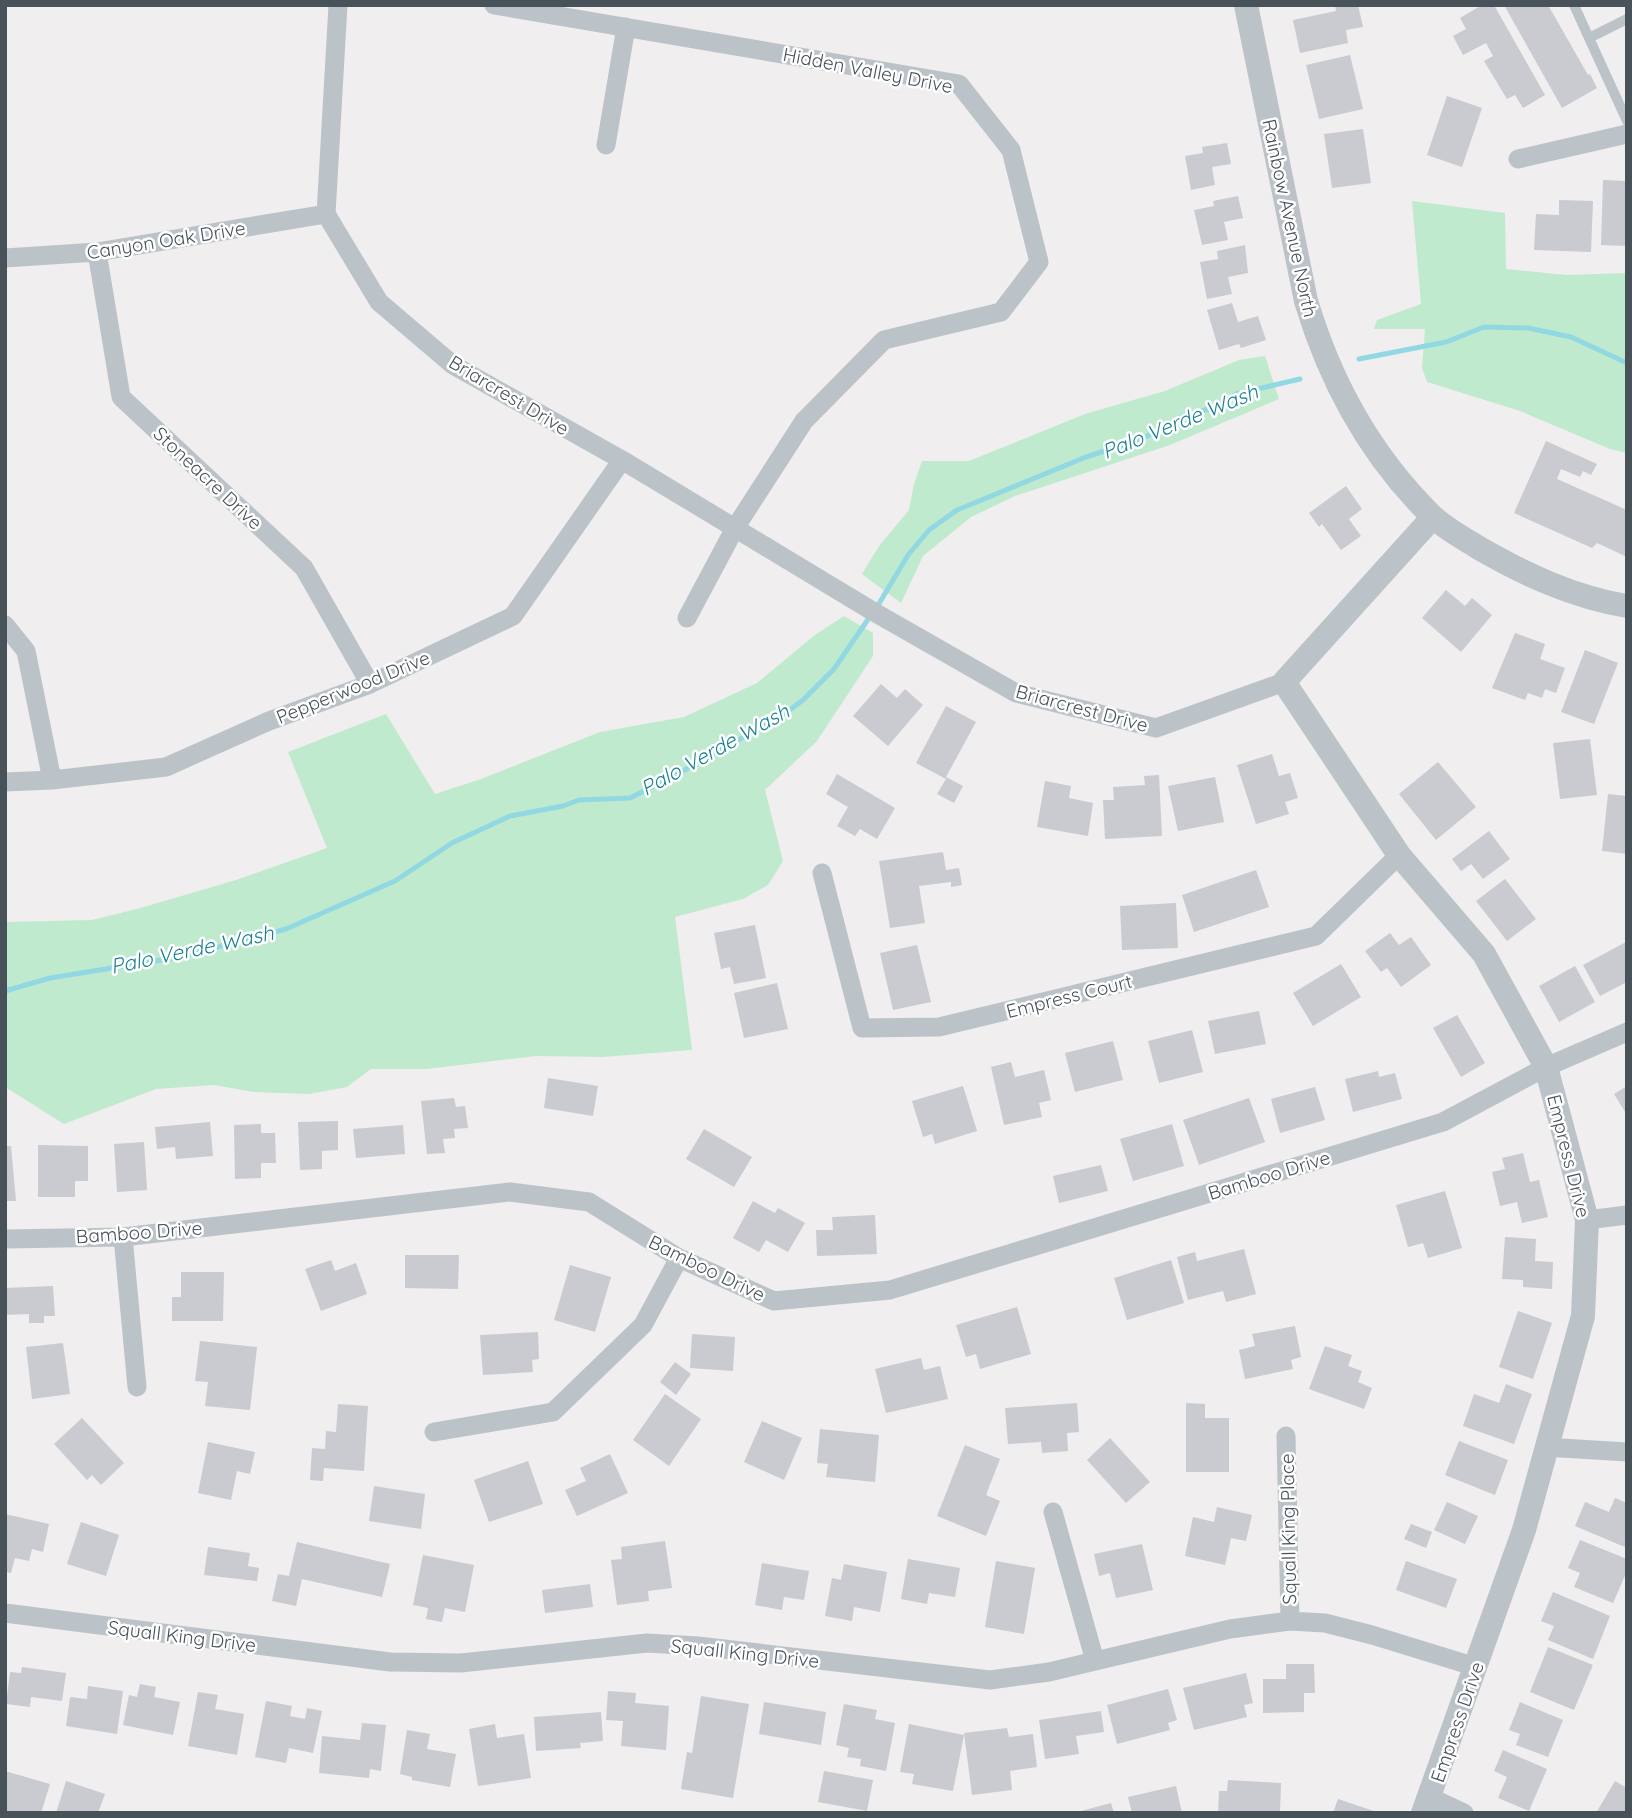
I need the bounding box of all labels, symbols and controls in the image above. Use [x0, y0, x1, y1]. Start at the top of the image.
street label: Hidden Valley Drive [781, 42, 955, 98]
street label: Rainbow Avenue North [1257, 117, 1323, 319]
street label: Canyon Oak Drive [85, 216, 247, 264]
street label: Briarcrest Drive [445, 350, 573, 440]
water label: Palo Verde Wash [1098, 378, 1262, 464]
street label: Stoneacre Drive [149, 421, 267, 535]
street label: Pepperwood Drive [273, 645, 433, 729]
street label: Briarcrest Drive [1013, 679, 1151, 737]
water label: Palo Verde Wash [636, 697, 794, 801]
water label: Palo Verde Wash [108, 919, 277, 979]
street label: Empress Court [1004, 969, 1134, 1023]
street label: Empress Drive [1542, 1092, 1596, 1220]
street label: Bamboo Drive [1205, 1145, 1333, 1205]
street label: Bamboo Drive [75, 1216, 203, 1248]
street label: Bamboo Drive [645, 1229, 769, 1307]
street label: Squall King Place [1275, 1453, 1301, 1605]
street label: Squall King Drive [107, 1615, 257, 1657]
street label: Squall King Drive [670, 1633, 820, 1673]
street label: Empress Drive [1425, 1659, 1489, 1785]

